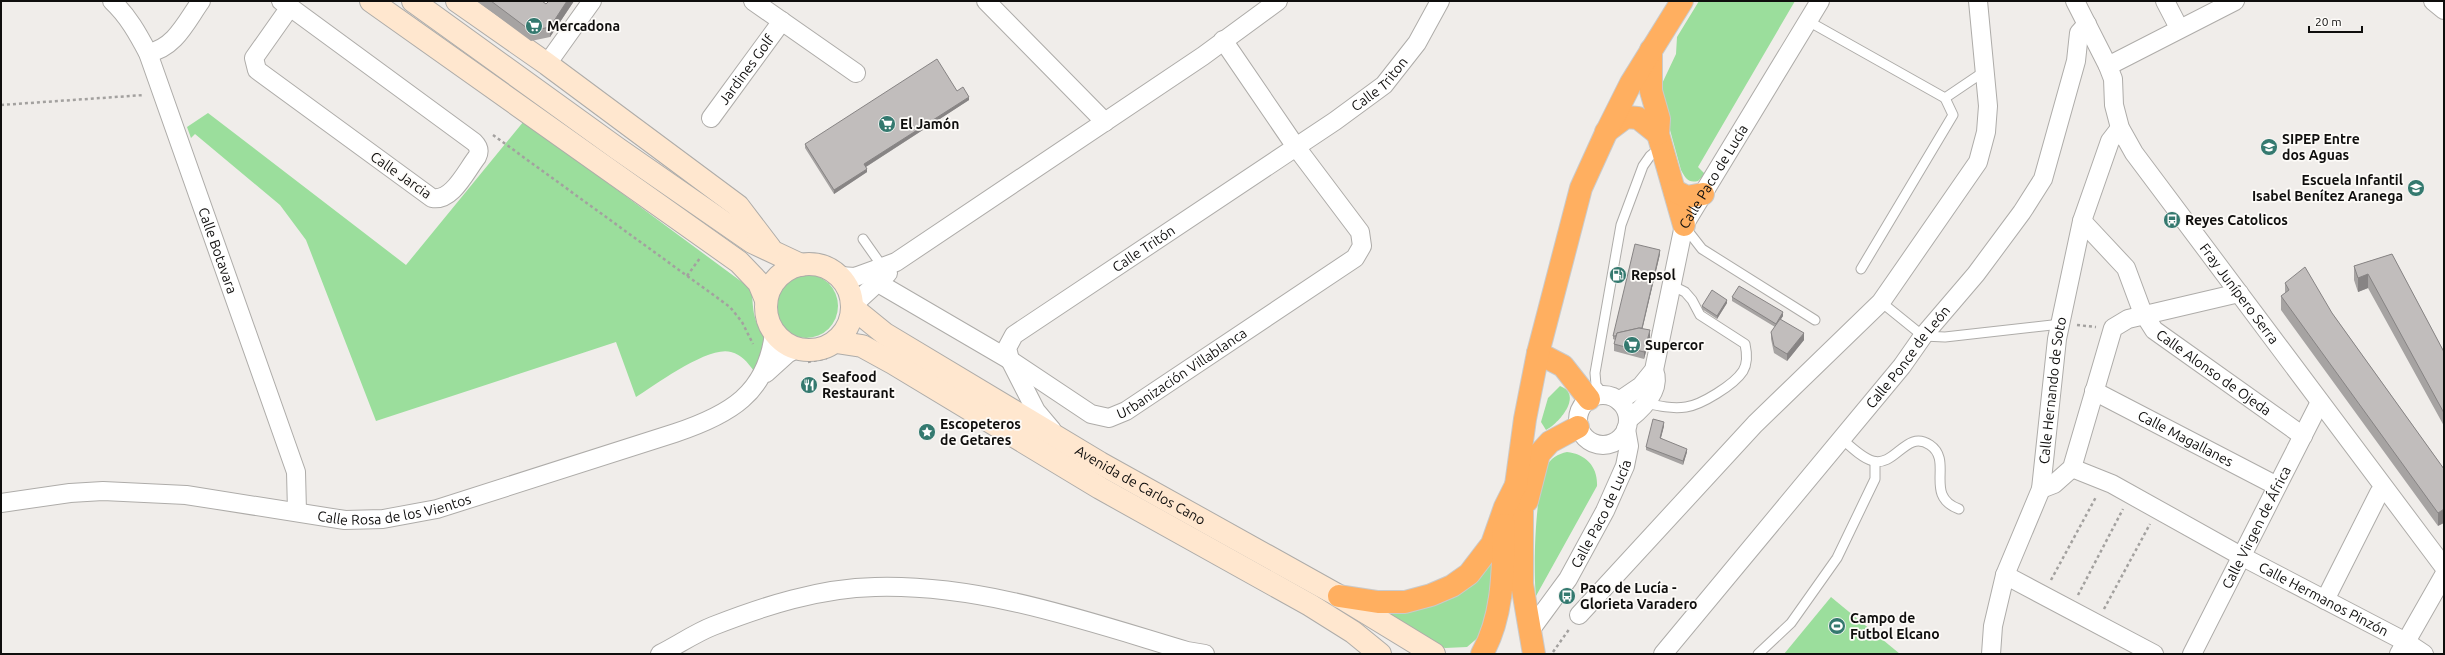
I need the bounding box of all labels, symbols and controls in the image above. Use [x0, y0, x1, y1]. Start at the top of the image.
scale bar [2309, 8, 2362, 34]
text: 20 m [2315, 15, 2342, 28]
supermarket icon: Mercadona [524, 16, 544, 36]
place label: Mercadona [547, 18, 620, 34]
street label: Jardines Golf [716, 31, 778, 108]
street label: Calle Triton [1348, 54, 1411, 114]
supermarket icon: El Jamón [877, 114, 897, 134]
place label: El Jamón [900, 116, 959, 132]
street label: Calle Paco de Lucía [1676, 122, 1751, 232]
place label: SIPEP Entre dos Aguas [2282, 131, 2360, 163]
school or university icon: SIPEP Entre dos Aguas [2259, 137, 2279, 157]
street label: Calle Jarcia [368, 148, 434, 202]
place label: Escuela Infantil Isabel Benítez Aranega [2252, 172, 2403, 204]
school or university icon: Escuela Infantil Isabel Benítez Aranega [2406, 178, 2426, 198]
street label: Calle Botavara [195, 205, 240, 296]
bus stop icon: Reyes Catolicos [2162, 210, 2182, 230]
place label: Reyes Catolicos [2185, 212, 2288, 228]
street label: Calle Tritón [1109, 222, 1178, 275]
street label: Fray Junípero Serra [2197, 240, 2282, 347]
fuel station icon: Repsol [1608, 265, 1628, 285]
place label: Repsol [1631, 267, 1676, 283]
street label: Calle Ponce de León [1862, 303, 1953, 411]
street label: Calle Hernando de Soto [2036, 315, 2069, 465]
street label: Urbanización Villablanca [1114, 325, 1250, 422]
street label: Calle Alonso de Ojeda [2153, 326, 2274, 419]
supermarket icon: Supercor [1622, 335, 1642, 355]
place label: Supercor [1645, 337, 1704, 353]
place label: Seafood Restaurant [822, 369, 895, 401]
restaurant icon: Seafood Restaurant [799, 375, 819, 395]
street label: Calle Magallanes [2135, 407, 2236, 470]
place label: Escopeteros de Getares [940, 416, 1021, 448]
place icon: Escopeteros de Getares [917, 422, 937, 442]
street label: Avenida de Carlos Cano [1072, 442, 1208, 528]
street label: Calle Paco de Lucía [1568, 459, 1634, 571]
street label: Calle Virgen de África [2219, 464, 2294, 591]
street label: Calle Rosa de los Vientos [316, 491, 473, 528]
street label: Calle Hermanos Pinzón [2256, 559, 2391, 639]
place label: Paco de Lucía - Glorieta Varadero [1580, 580, 1698, 612]
bus stop icon: Paco de Lucía - Glorieta Varadero [1557, 586, 1577, 606]
place label: Campo de Futbol Elcano [1850, 610, 1940, 642]
sports icon: Campo de Futbol Elcano [1827, 616, 1847, 636]

